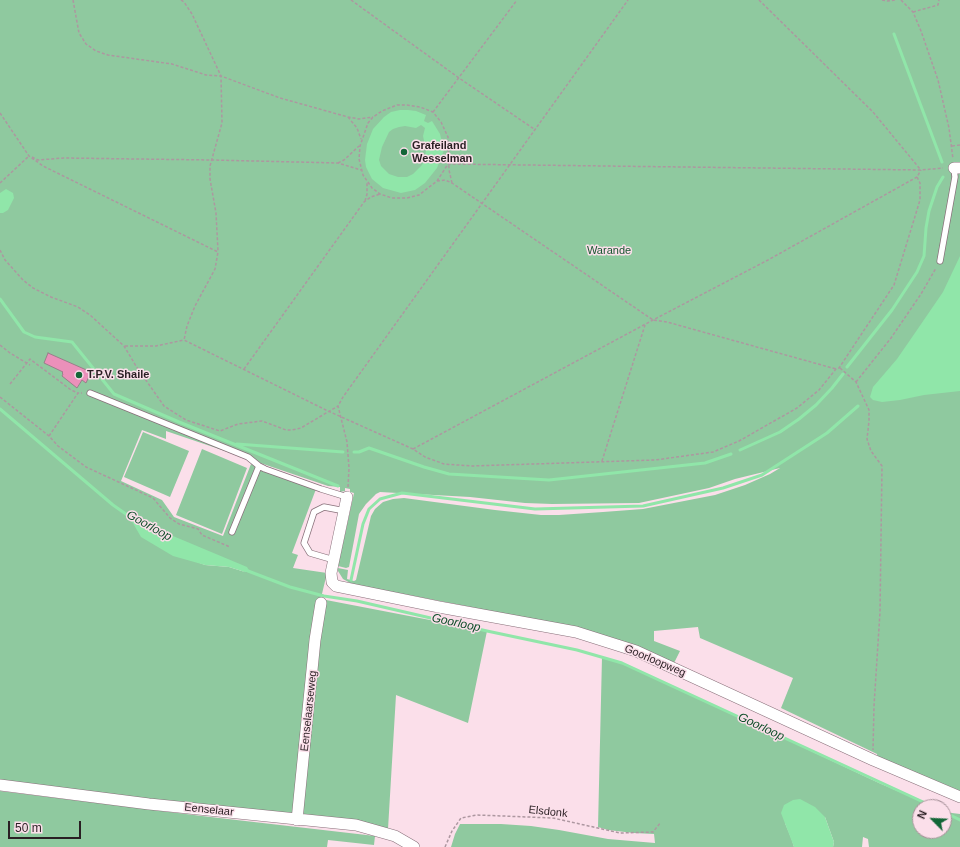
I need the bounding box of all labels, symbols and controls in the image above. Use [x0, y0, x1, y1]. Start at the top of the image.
place label: Grafeiland Wesselman [412, 139, 472, 165]
marker: Grafeiland Wesselman [399, 147, 409, 157]
park label: Warande [587, 244, 631, 258]
place label: T.P.V. Shaile [87, 368, 149, 382]
marker: T.P.V. Shaile [74, 370, 84, 380]
water label: Goorloop [124, 508, 174, 544]
water label: Goorloop [430, 611, 482, 635]
street label: Goorloopweg [622, 642, 688, 680]
street label: Eenselaarseweg [298, 670, 320, 752]
water label: Goorloop [736, 710, 786, 744]
north arrow [912, 799, 952, 839]
street label: Eenselaar [184, 801, 234, 819]
street label: Elsdonk [528, 803, 568, 821]
text: N [915, 808, 929, 821]
scale bar [10, 813, 83, 839]
text: 50 m [15, 821, 42, 835]

